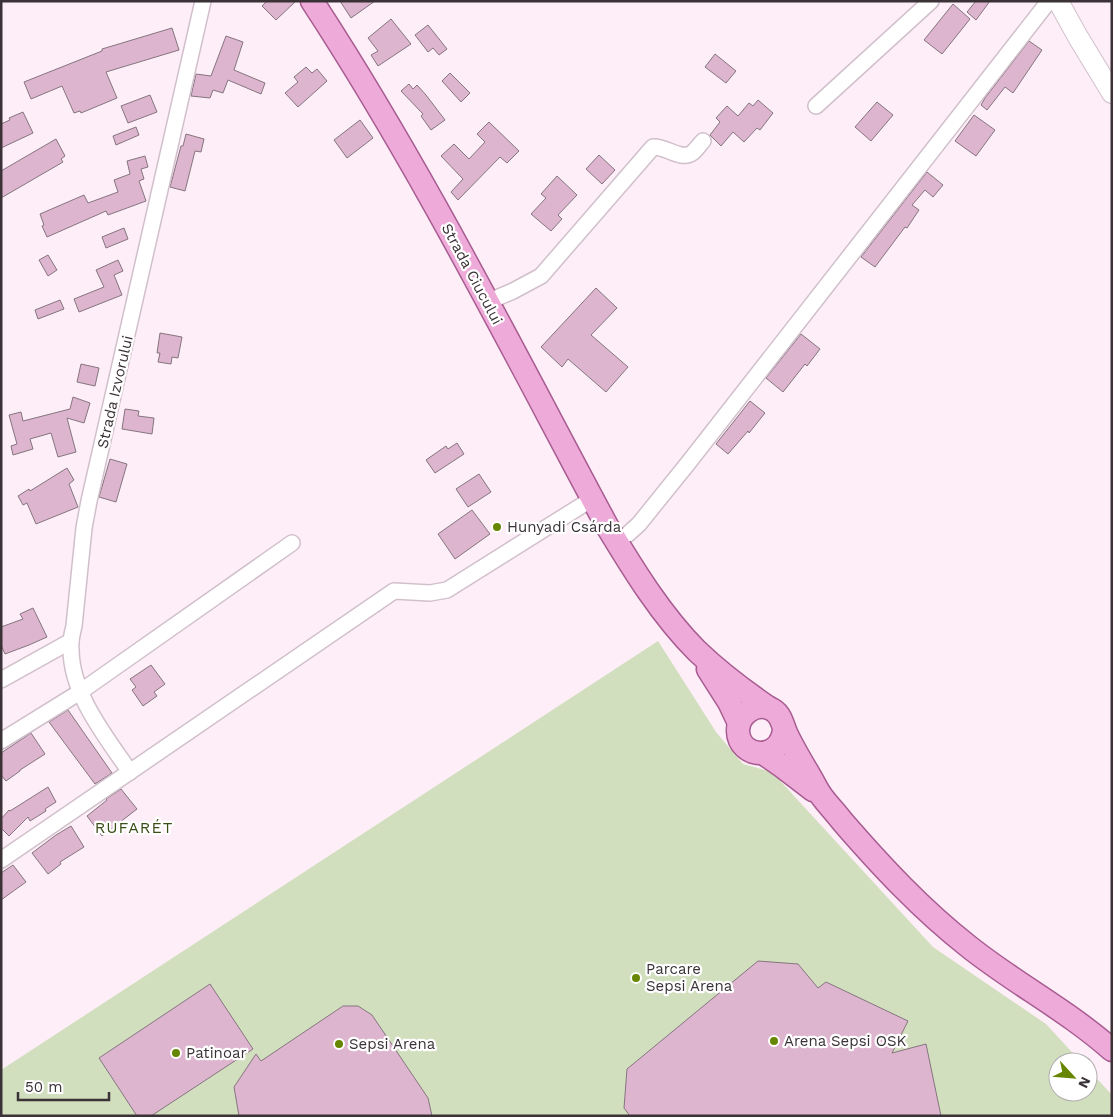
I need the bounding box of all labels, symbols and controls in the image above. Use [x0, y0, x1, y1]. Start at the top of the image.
street label: Strada Ciucului [438, 220, 506, 328]
street label: Strada Izvorului [93, 334, 137, 450]
place label: Hunyadi Csárda [507, 518, 622, 536]
marker: Hunyadi Csárda [491, 521, 503, 533]
district label: RUFARÉT [95, 818, 173, 837]
place label: Parcare Sepsi Arena [646, 960, 733, 995]
marker: Parcare Sepsi Arena [630, 972, 642, 984]
place label: Arena Sepsi OSK [784, 1032, 907, 1050]
place label: Sepsi Arena [349, 1035, 436, 1053]
marker: Arena Sepsi OSK [768, 1035, 780, 1047]
marker: Sepsi Arena [333, 1038, 345, 1050]
place label: Patinoar [186, 1044, 247, 1062]
marker: Patinoar [170, 1047, 182, 1059]
north arrow [1048, 1052, 1098, 1102]
scale bar [18, 1070, 109, 1102]
text: N [1075, 1075, 1094, 1091]
text: 50 m [25, 1078, 62, 1096]

